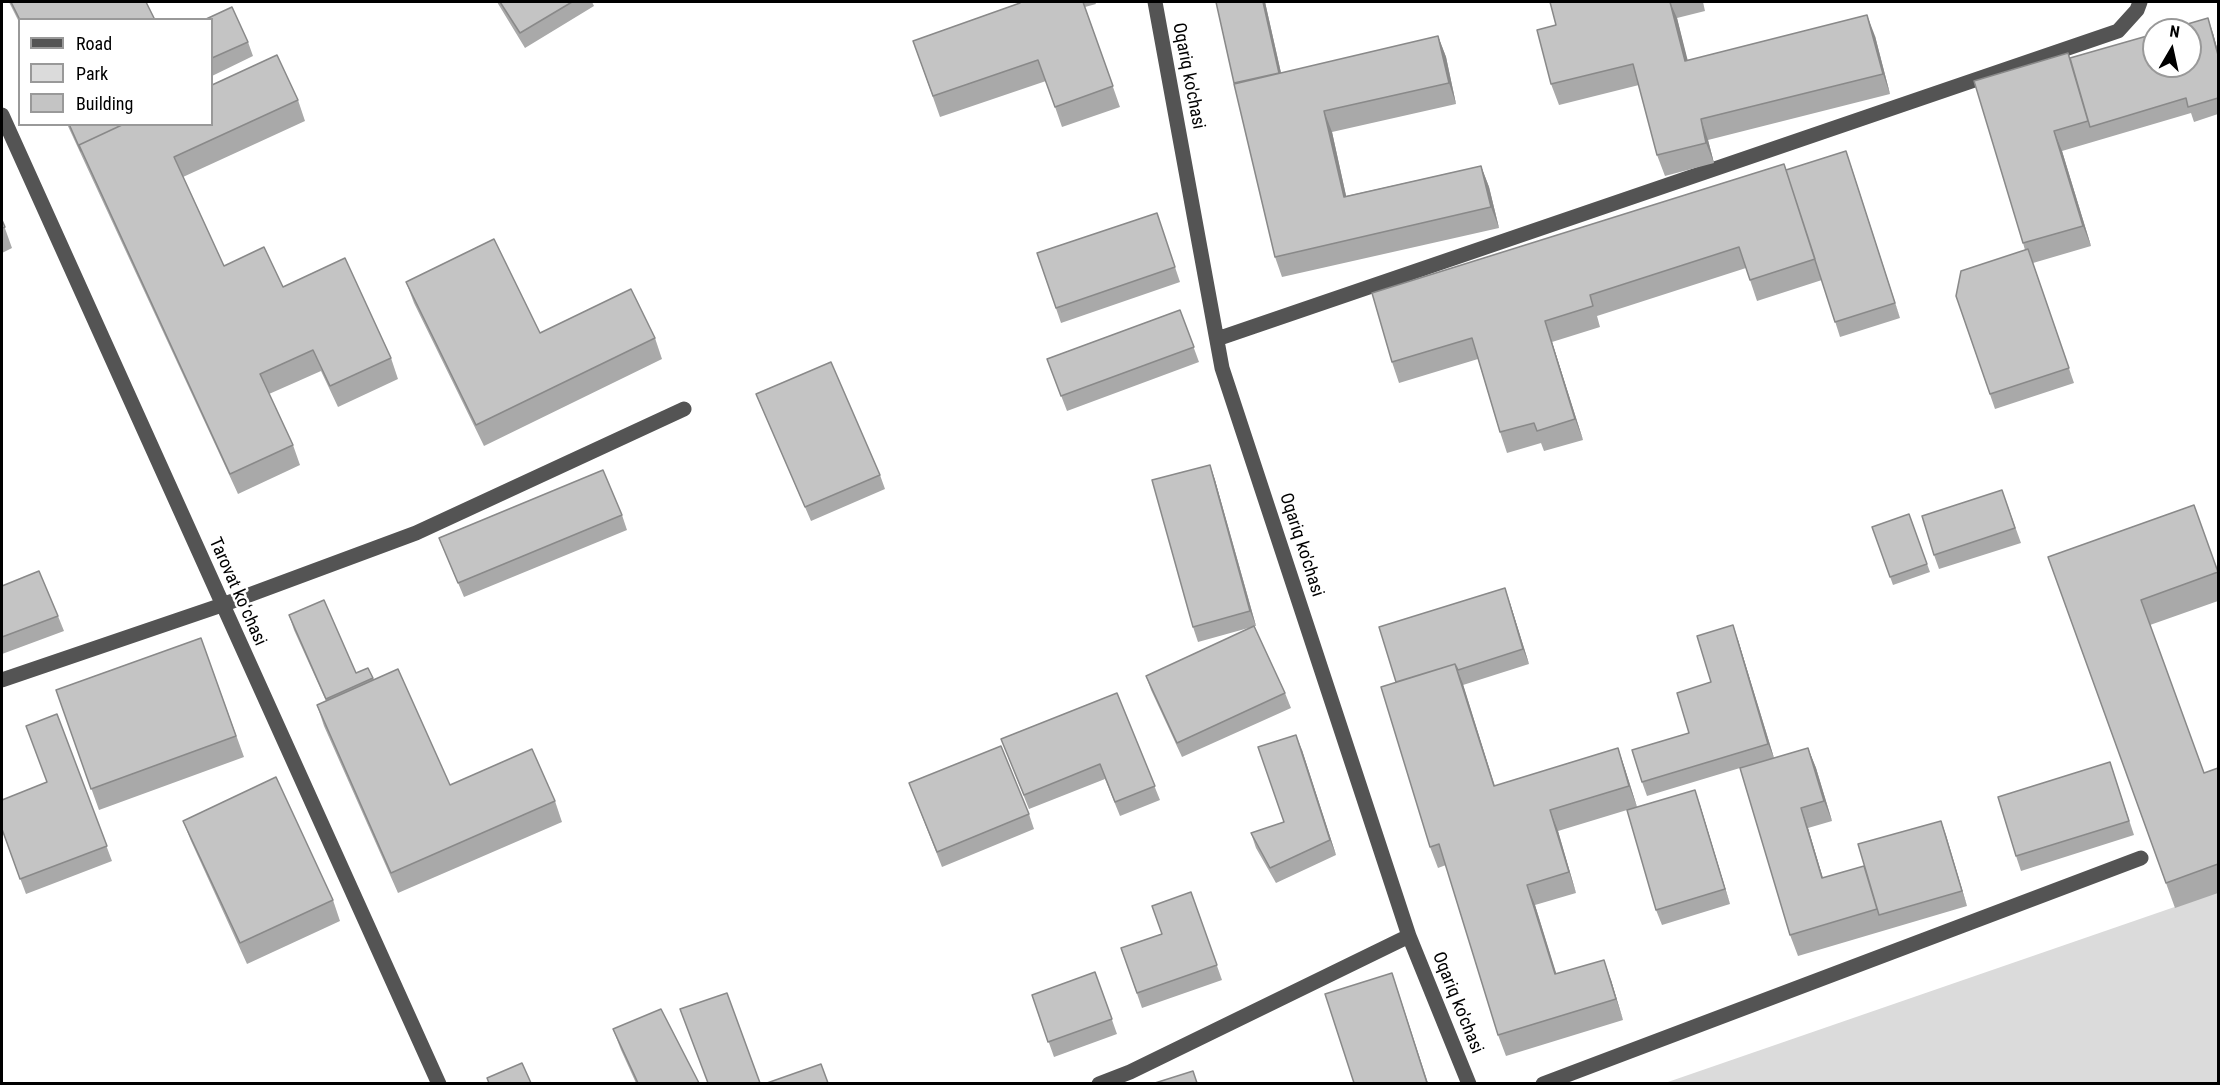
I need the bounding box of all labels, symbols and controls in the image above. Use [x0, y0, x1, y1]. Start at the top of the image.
legend [18, 18, 213, 126]
north arrow [2142, 18, 2202, 78]
street label: Oqariq ko'chasi [1167, 21, 1209, 131]
text: N [2168, 22, 2181, 42]
text: Road [76, 33, 112, 54]
text: Park [76, 63, 108, 84]
text: Building [76, 93, 133, 114]
street label: Oqariq ko'chasi [1274, 490, 1328, 600]
street label: Tarovat koʻchasi [204, 535, 270, 649]
street label: Oqariq ko'chasi [1427, 949, 1487, 1057]

